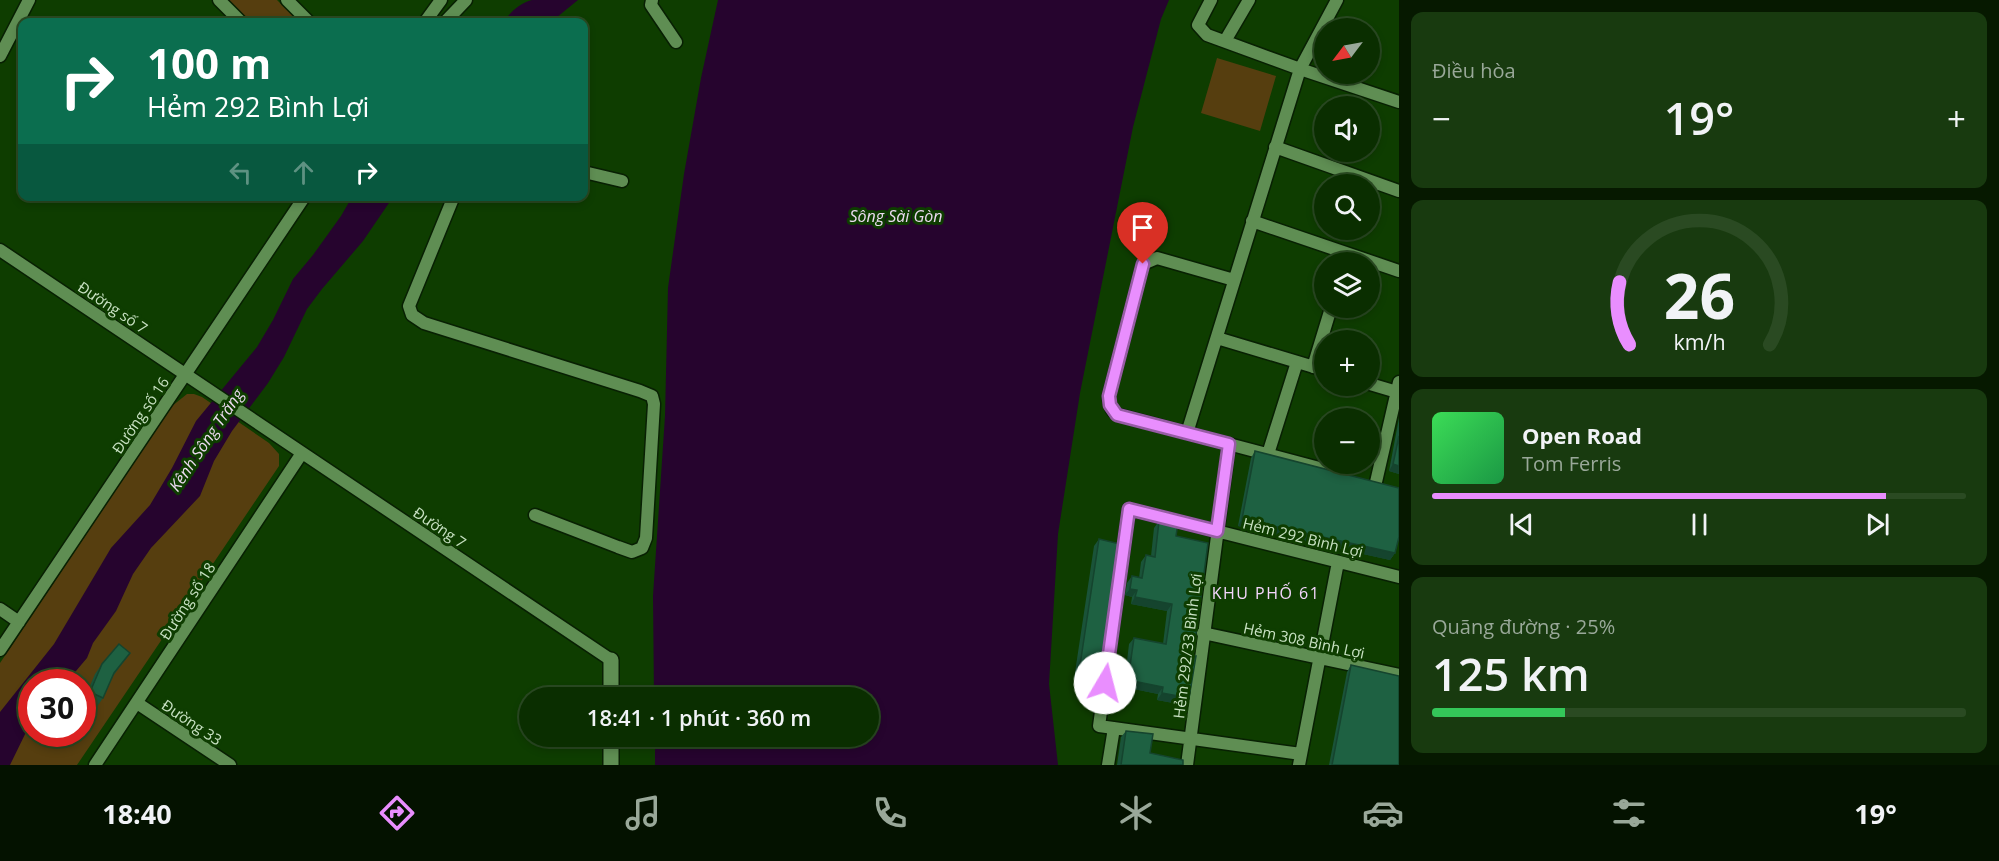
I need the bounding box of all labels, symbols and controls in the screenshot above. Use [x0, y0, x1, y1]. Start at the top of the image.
north arrow [1314, 18, 1380, 84]
map controls [1314, 18, 1380, 474]
text: 100 m [147, 34, 271, 91]
icon: right [48, 42, 126, 120]
text: Điều hòa [1432, 57, 1516, 84]
text: 19° [1664, 87, 1734, 148]
text: Hẻm 292 Bình Lợi [147, 88, 369, 125]
button: sound [1314, 96, 1380, 162]
text: − [1432, 96, 1451, 141]
text: + [1947, 96, 1966, 141]
icon: left [224, 156, 257, 189]
icon: ahead [287, 156, 320, 189]
icon: right [350, 156, 383, 189]
button: search [1314, 174, 1380, 240]
pin [1117, 202, 1168, 264]
water label: Sông Sài Gòn [849, 205, 943, 227]
icon: arrive [1126, 211, 1159, 244]
button: layers [1314, 252, 1380, 318]
text: 26 [1663, 253, 1735, 338]
street label: Đường số 7 [74, 276, 152, 338]
text: km/h [1673, 328, 1725, 357]
button: + [1314, 330, 1380, 396]
street label: Đường số 16 [107, 373, 173, 457]
water label: Kênh Sông Trăng [164, 384, 249, 496]
button: − [1314, 408, 1380, 474]
text: Open Road [1522, 420, 1642, 450]
text: Tom Ferris [1522, 450, 1621, 477]
street label: Đường 7 [410, 502, 470, 552]
icon: previous [1505, 508, 1538, 541]
icon: pause [1683, 508, 1716, 541]
icon: next [1861, 508, 1894, 541]
street label: Hẻm 292 Bình Lợi [1241, 512, 1365, 562]
street label: Đường số 18 [155, 558, 219, 644]
street label: Hẻm 292/33 Bình Lợi [1168, 572, 1206, 720]
district label: KHU PHỐ 61 [1212, 582, 1320, 604]
text: Quãng đường · 25% [1432, 613, 1615, 640]
street label: Hẻm 308 Bình Lợi [1242, 617, 1366, 663]
text: 125 km [1432, 643, 1590, 704]
position arrow [1073, 651, 1137, 715]
speed limit sign: 30 [18, 669, 96, 747]
street label: Đường 33 [158, 695, 226, 749]
text: 18:41 · 1 phút · 360 m [587, 702, 811, 732]
icon: directions [376, 792, 418, 834]
icon: music [622, 792, 664, 834]
icon: phone [869, 792, 911, 834]
icon: climate [1115, 792, 1157, 834]
icon: car [1362, 792, 1404, 834]
icon: filters [1608, 792, 1650, 834]
text: 18:40 [102, 795, 172, 832]
text: 19° [1854, 795, 1897, 832]

